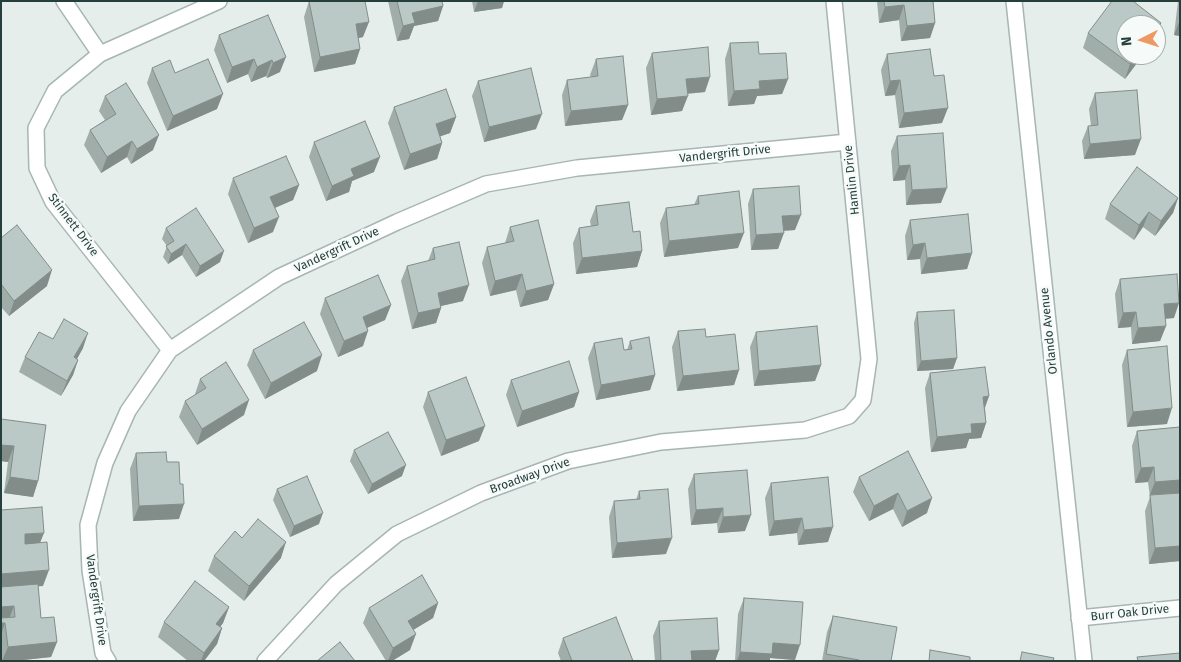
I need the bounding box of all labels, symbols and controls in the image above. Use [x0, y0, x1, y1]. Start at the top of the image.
north arrow [1116, 15, 1166, 65]
text: N [1118, 36, 1135, 47]
street label: Vandergrift Drive [679, 142, 771, 166]
street label: Hamlin Drive [841, 144, 863, 216]
street label: Stinnett Drive [45, 191, 101, 259]
street label: Vandergrift Drive [292, 224, 382, 276]
street label: Orlando Avenue [1037, 287, 1061, 375]
street label: Broadway Drive [488, 455, 572, 497]
street label: Vandergrift Drive [82, 554, 110, 646]
street label: Burr Oak Drive [1090, 602, 1170, 624]

